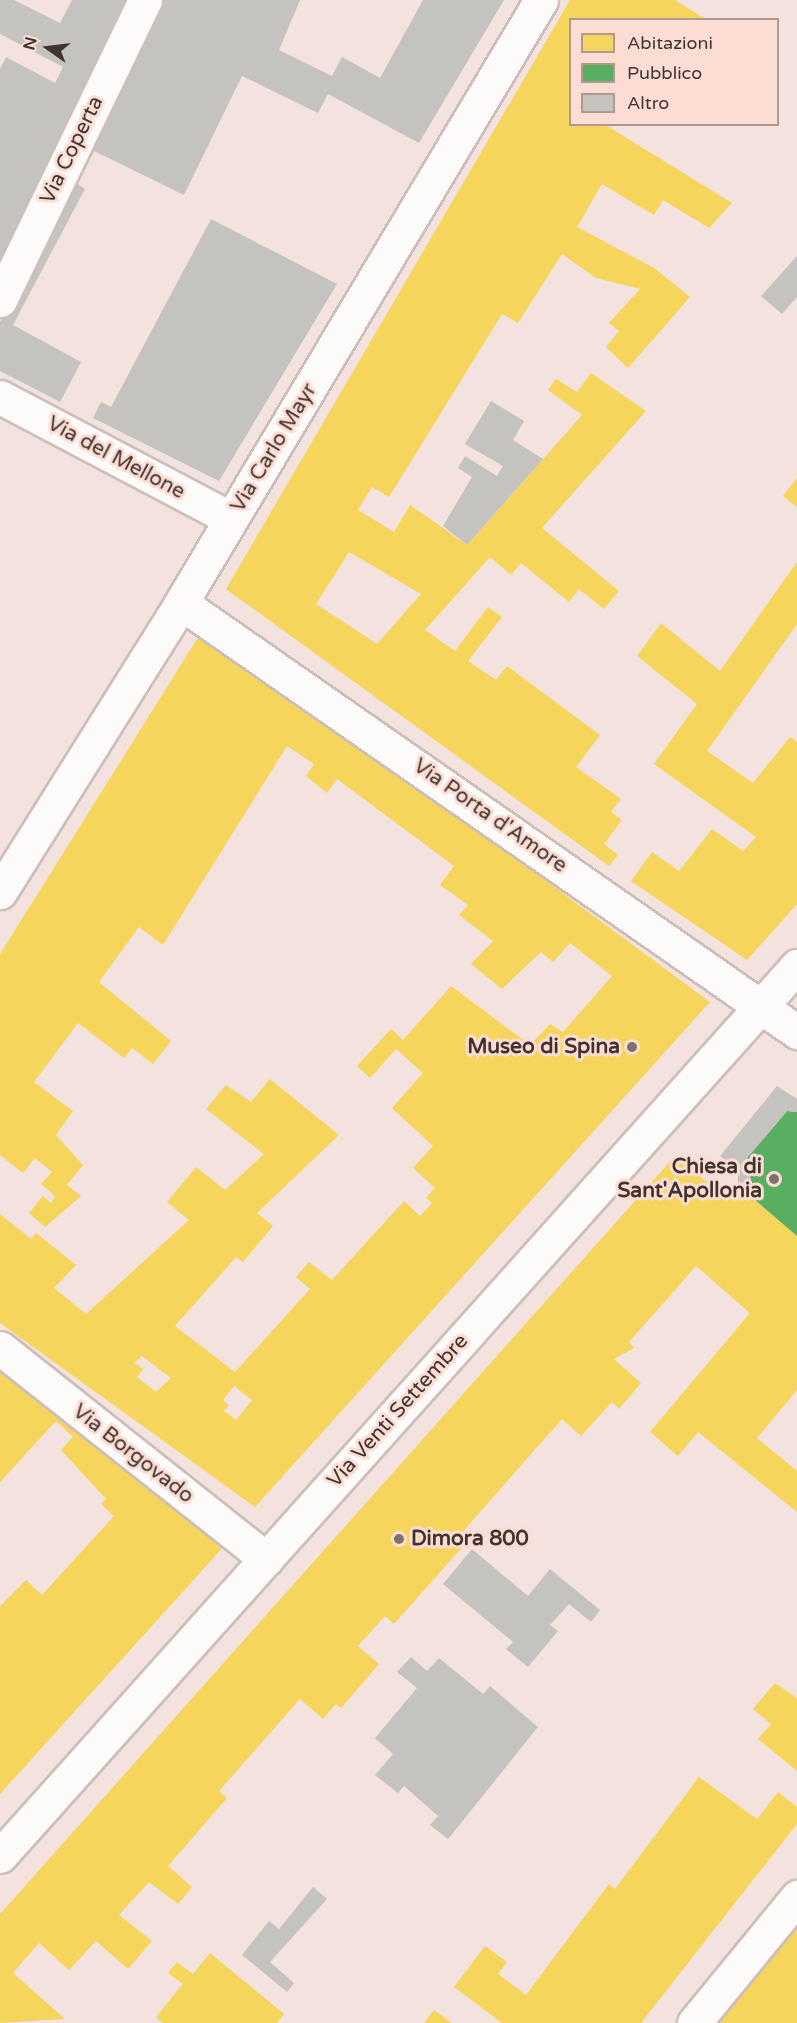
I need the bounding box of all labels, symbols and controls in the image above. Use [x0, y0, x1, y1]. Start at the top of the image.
north arrow [18, 18, 78, 78]
legend [569, 18, 779, 126]
text: Abitazioni [627, 32, 713, 54]
text: N [19, 35, 42, 52]
text: Pubblico [627, 62, 702, 84]
street label: Via Coperta [35, 92, 109, 208]
text: Altro [627, 92, 669, 114]
street label: Via Carlo Mayr [226, 379, 322, 517]
street label: Via del Mellone [43, 411, 189, 505]
street label: Via Porta d'Amore [408, 754, 572, 878]
place label: Museo di Spina [467, 1034, 620, 1060]
marker: Museo di Spina [625, 1040, 639, 1054]
place label: Chiesa di Sant'Apollonia [617, 1154, 762, 1204]
marker: Chiesa di Sant'Apollonia [767, 1172, 781, 1186]
street label: Via Venti Settembre [322, 1329, 474, 1493]
street label: Via Borgovado [68, 1399, 198, 1509]
place label: Dimora 800 [411, 1526, 529, 1552]
marker: Dimora 800 [392, 1532, 406, 1546]

